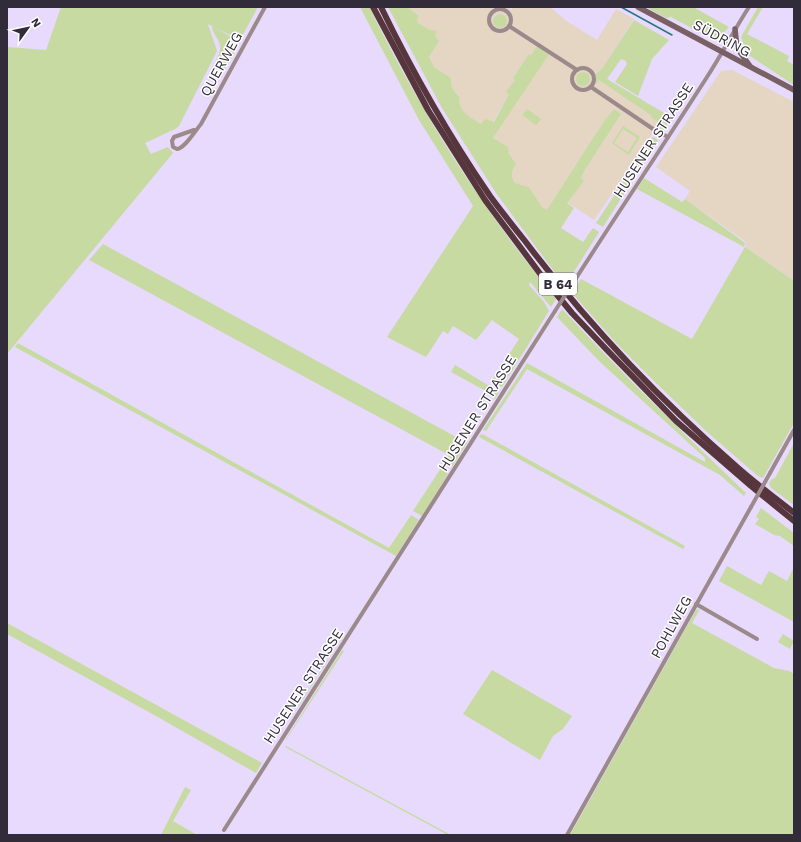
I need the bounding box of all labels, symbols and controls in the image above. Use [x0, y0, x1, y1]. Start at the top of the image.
north arrow [8, 8, 48, 48]
text: N [28, 16, 44, 30]
street label: SÜDRING [690, 16, 754, 60]
street label: QUERWEG [197, 29, 245, 99]
street label: HUSENER STRASSE [610, 80, 696, 200]
road number: B 64 [539, 273, 577, 295]
street label: HUSENER STRASSE [435, 352, 519, 474]
street label: POHLWEG [647, 593, 695, 661]
street label: HUSENER STRASSE [260, 626, 346, 746]

